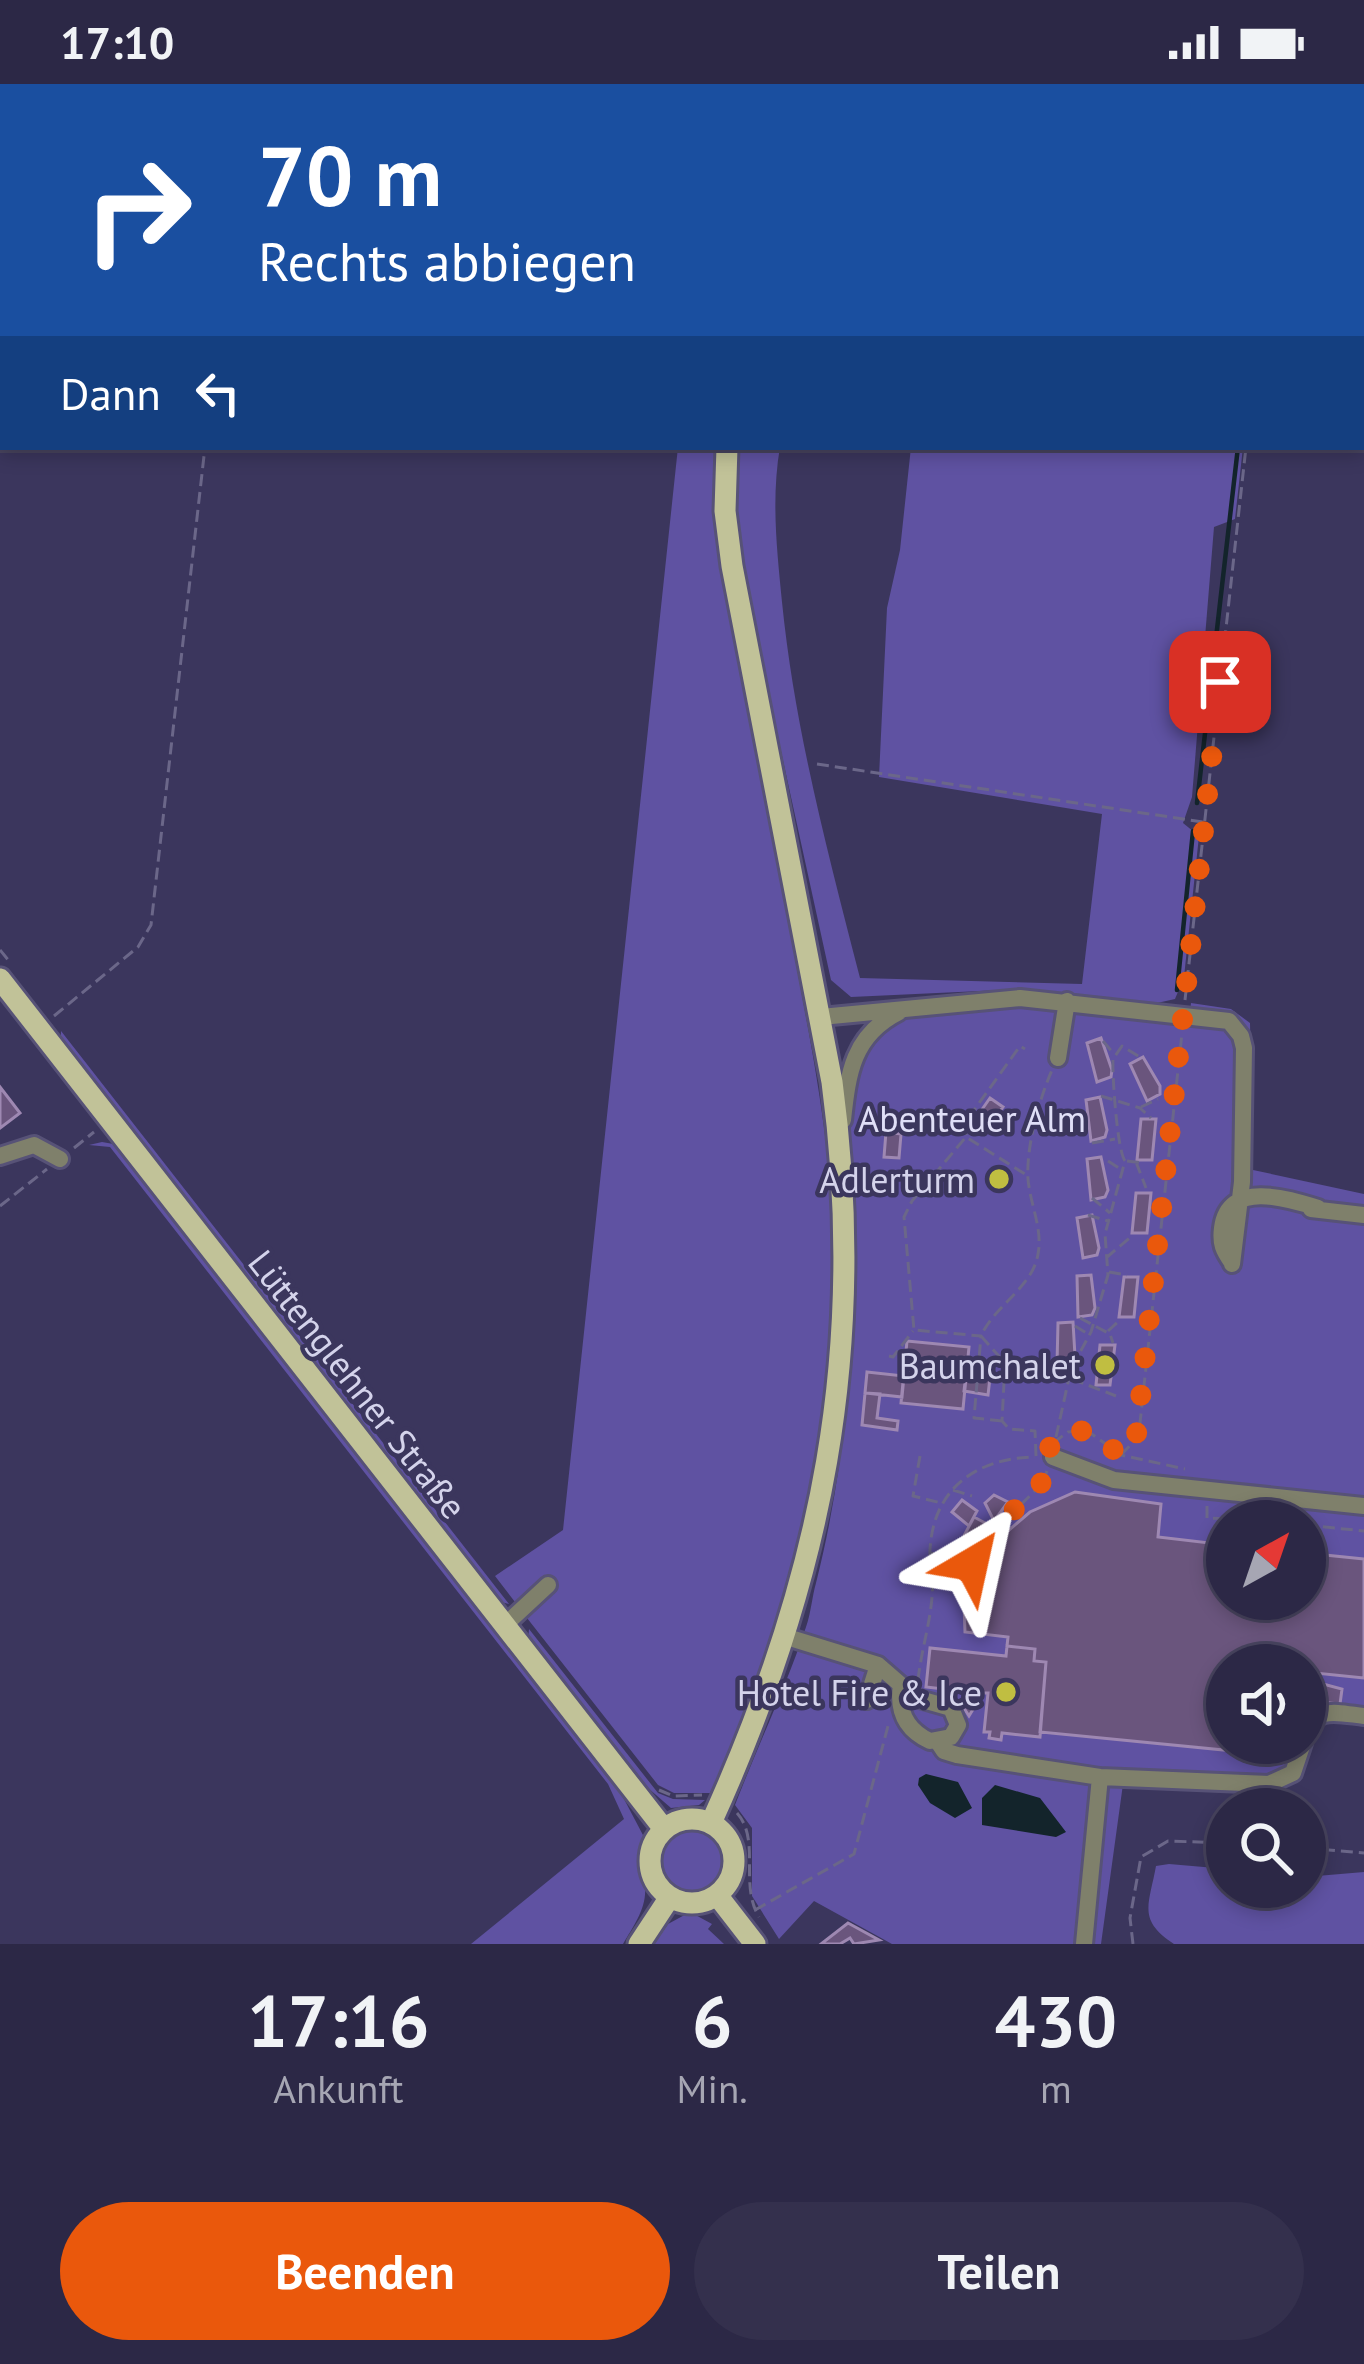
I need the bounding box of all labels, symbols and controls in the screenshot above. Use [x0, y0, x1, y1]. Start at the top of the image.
text: 17:10 [60, 13, 174, 71]
text: 70 m [258, 120, 442, 229]
icon: right [60, 132, 216, 288]
text: Rechts abbiegen [258, 226, 636, 296]
icon: left [185, 360, 251, 426]
text: Dann [60, 364, 161, 422]
pin [1169, 631, 1271, 733]
icon: arrive [1187, 649, 1253, 715]
park label: Abenteuer Alm [858, 1095, 1086, 1142]
place label: Adlerturm [819, 1156, 975, 1203]
marker: Adlerturm [986, 1166, 1012, 1192]
street label: Lüttenglehner Straße [238, 1240, 478, 1528]
place label: Baumchalet [899, 1342, 1081, 1389]
marker: Baumchalet [1092, 1352, 1118, 1378]
north arrow [1206, 1500, 1326, 1620]
map controls [1206, 1500, 1326, 1908]
position arrow [909, 1501, 1035, 1627]
button: sound [1206, 1644, 1326, 1764]
place label: Hotel Fire & Ice [737, 1669, 982, 1716]
marker: Hotel Fire & Ice [993, 1679, 1019, 1705]
button: search [1206, 1788, 1326, 1908]
text: 17:16 [247, 1974, 430, 2067]
text: 6 [692, 1974, 732, 2067]
text: 430 [995, 1974, 1117, 2067]
text: Ankunft [273, 2063, 403, 2114]
text: Min. [677, 2063, 748, 2114]
text: m [1040, 2063, 1072, 2114]
button: Beenden [60, 2202, 670, 2340]
button: Teilen [694, 2202, 1304, 2340]

